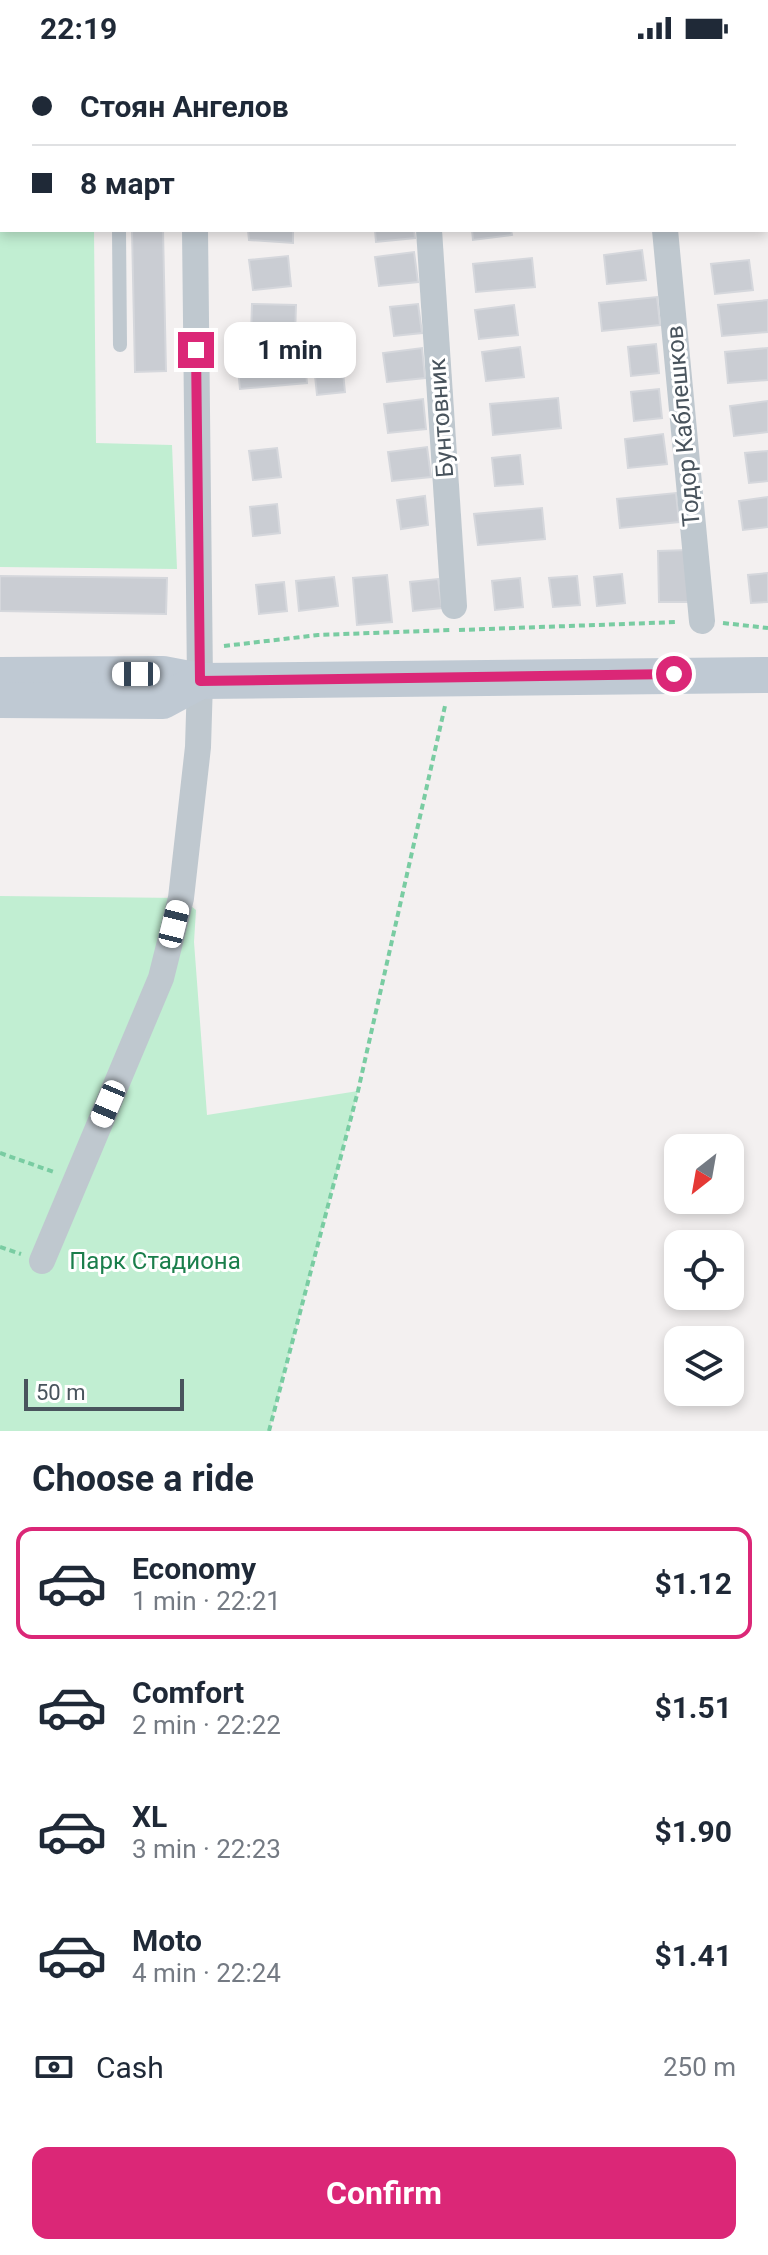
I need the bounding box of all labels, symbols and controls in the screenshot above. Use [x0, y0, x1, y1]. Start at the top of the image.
text: 22:19 [40, 11, 117, 46]
text: Стоян Ангелов [80, 89, 289, 124]
text: 8 март [80, 166, 175, 201]
callout: 1 min [224, 322, 356, 378]
street label: Тодор Каблешков [660, 324, 706, 528]
route end [178, 332, 214, 368]
text: 1 min [257, 335, 323, 365]
street label: Бунтовник [423, 357, 459, 479]
route start [656, 656, 692, 692]
car [112, 662, 160, 686]
car [157, 898, 191, 950]
car [88, 1077, 128, 1131]
north arrow [664, 1134, 744, 1214]
map controls [664, 1134, 744, 1406]
button: locate [664, 1230, 744, 1310]
park label: Парк Стадиона [69, 1247, 241, 1275]
button: layers [664, 1326, 744, 1406]
scale bar [24, 1375, 184, 1411]
text: 50 m [36, 1380, 85, 1405]
text: Choose a ride [32, 1458, 254, 1500]
icon: car [36, 1547, 108, 1619]
text: Economy [132, 1551, 256, 1586]
text: $1.12 [654, 1566, 732, 1601]
text: 1 min · 22:21 [132, 1586, 281, 1616]
icon: car [36, 1671, 108, 1743]
text: Comfort [132, 1675, 244, 1710]
text: $1.51 [654, 1690, 732, 1725]
text: 2 min · 22:22 [132, 1710, 281, 1740]
icon: car [36, 1795, 108, 1867]
text: XL [132, 1799, 167, 1834]
text: $1.90 [654, 1814, 732, 1849]
text: 3 min · 22:23 [132, 1834, 281, 1864]
icon: car [36, 1919, 108, 1991]
text: Moto [132, 1923, 202, 1958]
text: $1.41 [654, 1938, 732, 1973]
text: 4 min · 22:24 [132, 1958, 281, 1988]
icon: cash [32, 2045, 76, 2089]
text: Cash [96, 2050, 164, 2085]
text: 250 m [663, 2052, 736, 2082]
button: Confirm [32, 2147, 736, 2239]

